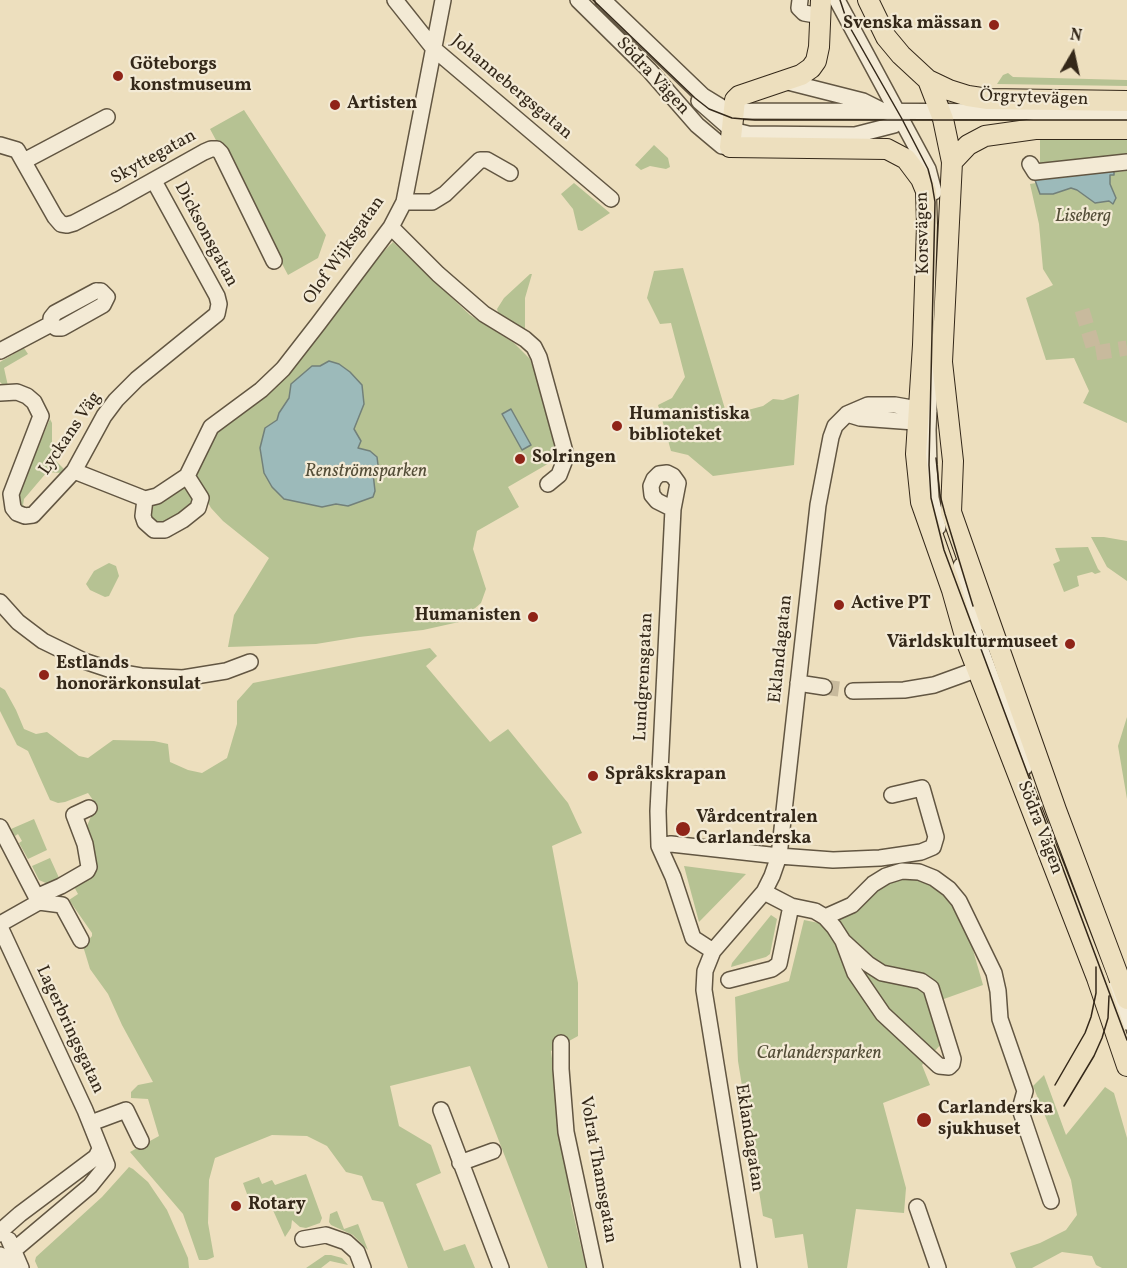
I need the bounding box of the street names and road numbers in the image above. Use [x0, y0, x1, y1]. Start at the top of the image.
street label: Johannebergsgatan [446, 31, 576, 145]
street label: Södra Vägen [611, 34, 693, 120]
street label: Örgrytevägen [979, 86, 1089, 112]
street label: Skyttegatan [108, 126, 200, 190]
street label: Dicksonsgatan [168, 179, 242, 291]
street label: Korsvägen [912, 191, 936, 275]
street label: Olof Wijksgatan [300, 193, 390, 309]
street label: Lyckans Väg [35, 388, 107, 480]
street label: Eklandagatan [766, 594, 798, 704]
street label: Lundgrensgatan [631, 612, 659, 742]
street label: Södra Vägen [1011, 778, 1067, 878]
street label: Lagerbringsgatan [30, 963, 108, 1097]
street label: Eklandagatan [729, 1083, 767, 1193]
street label: Volrat Thamsgatan [573, 1095, 621, 1245]

